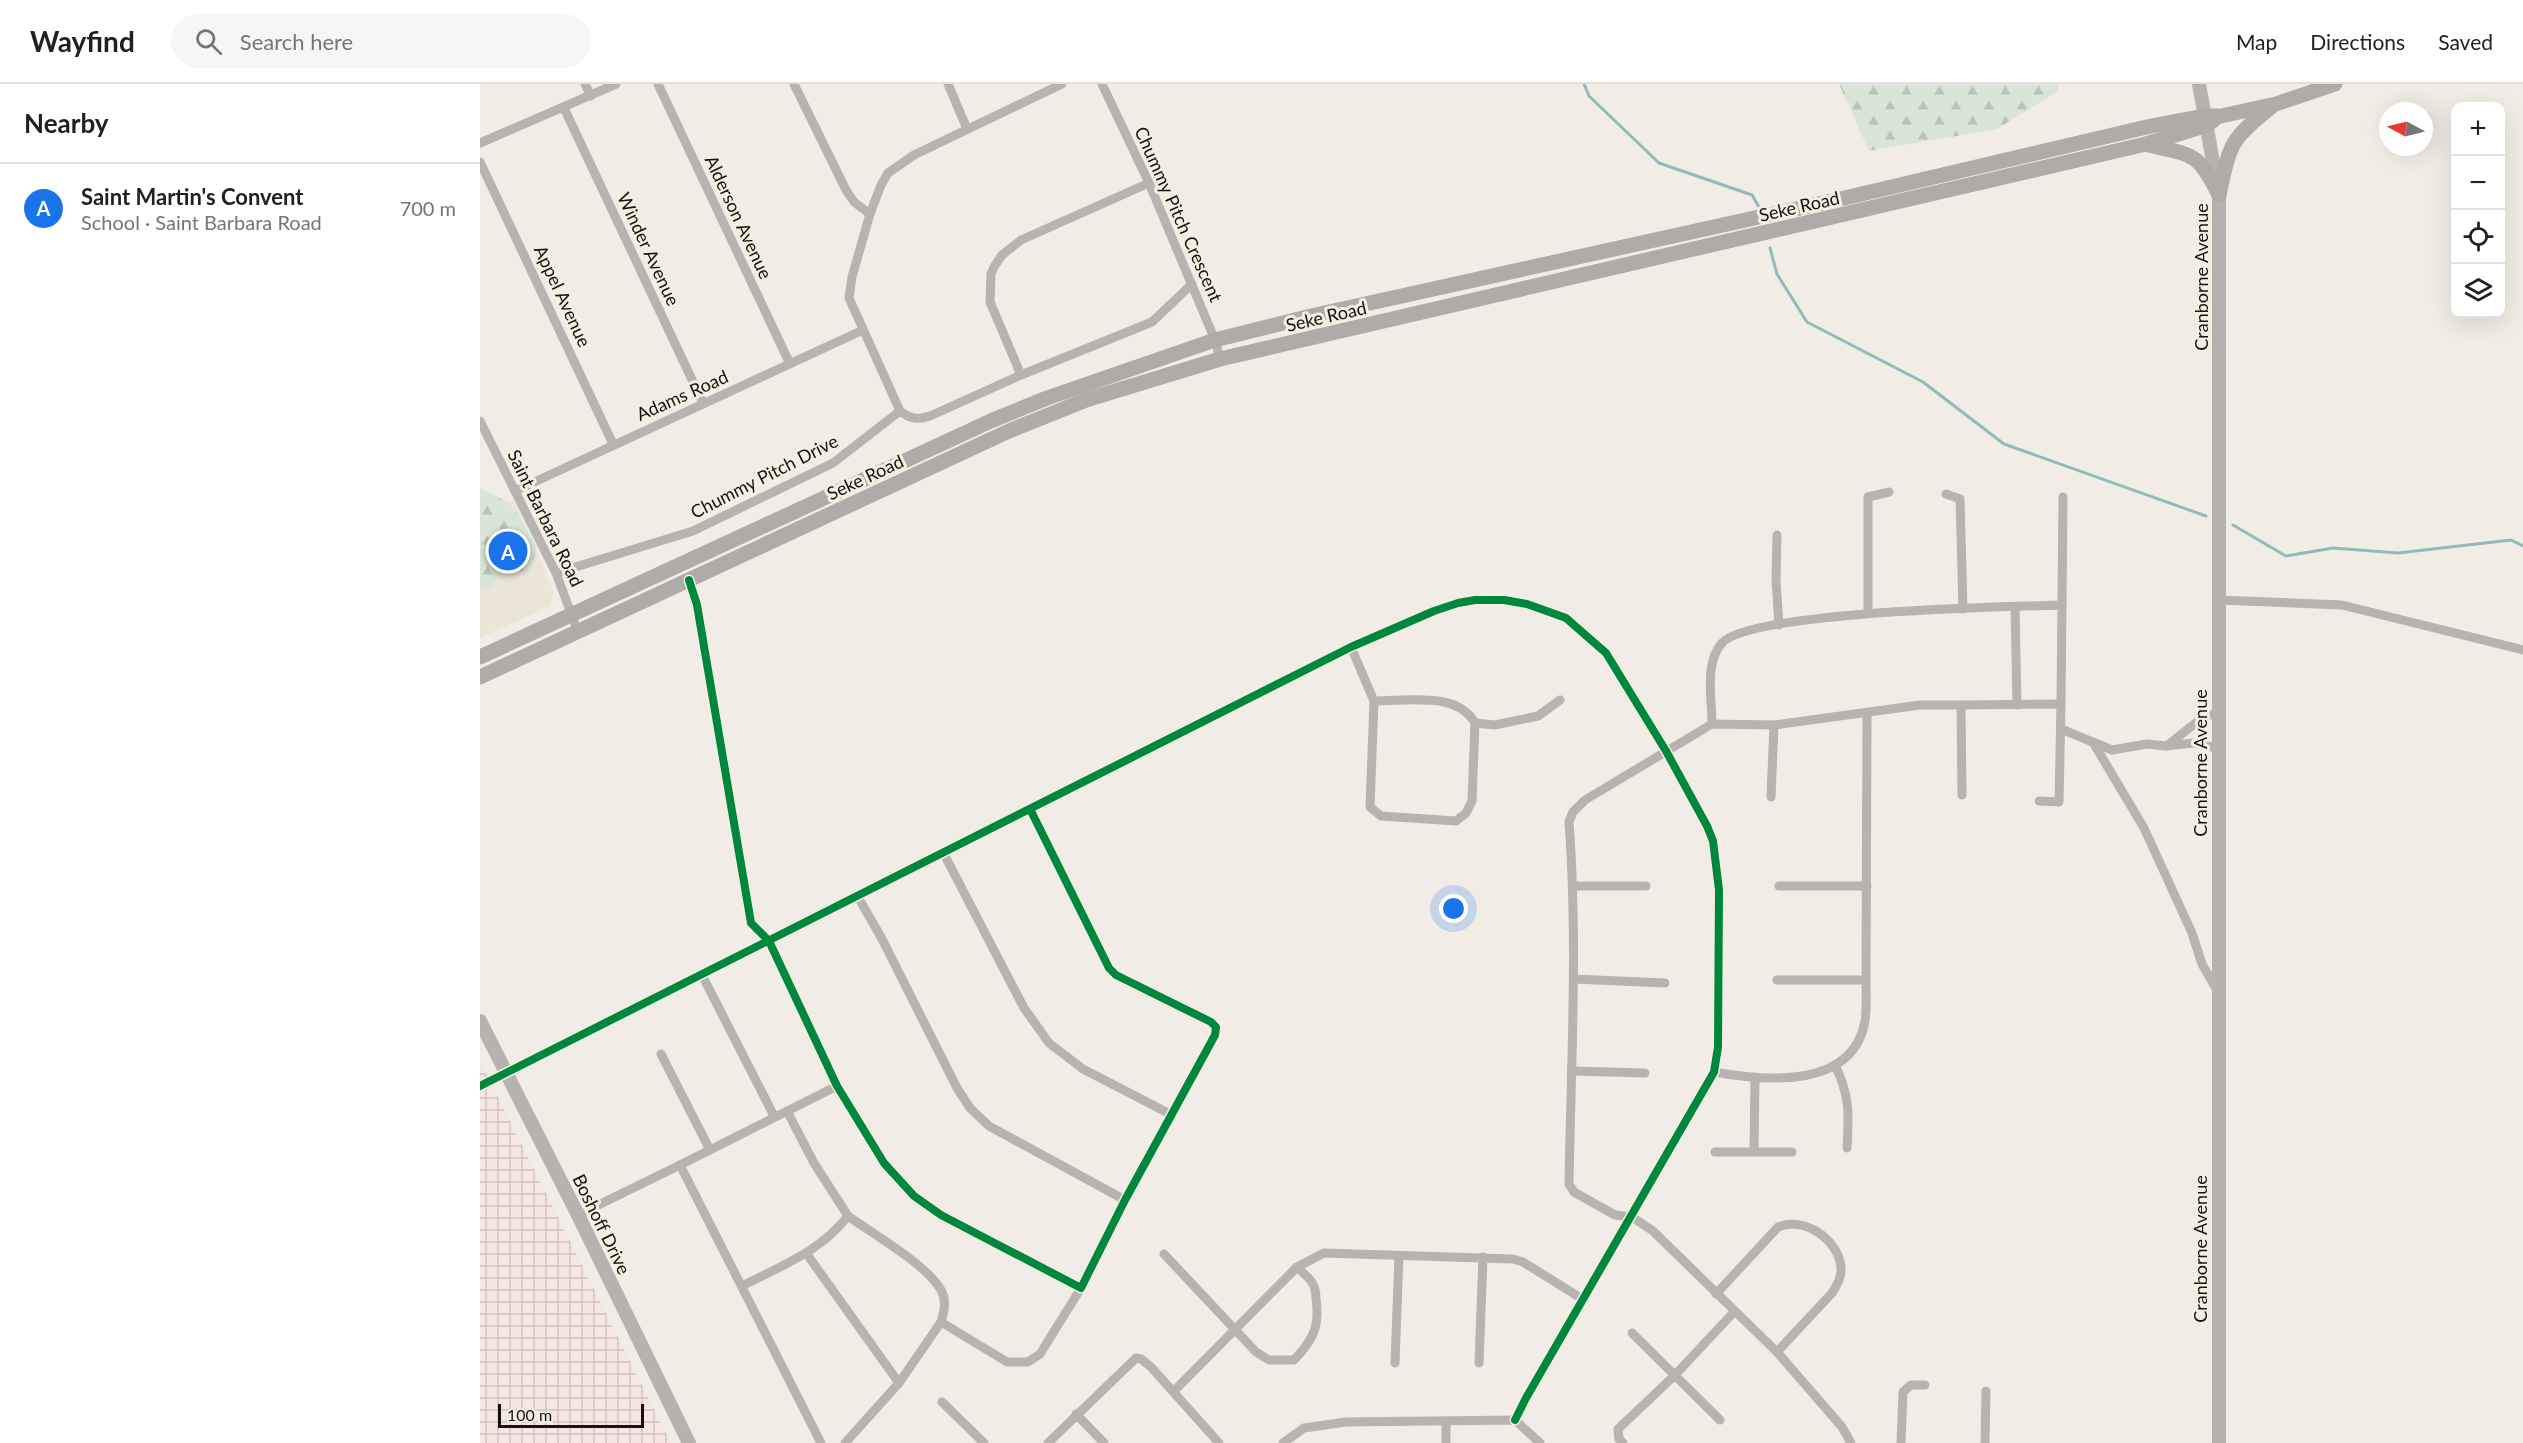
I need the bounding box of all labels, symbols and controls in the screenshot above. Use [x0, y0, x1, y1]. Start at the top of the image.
search box [171, 14, 591, 68]
text: Wayfind [30, 24, 135, 58]
icon: search [192, 25, 225, 58]
text: Search here [240, 28, 353, 55]
text: Map [2236, 29, 2277, 54]
text: Directions [2310, 29, 2405, 54]
text: Saved [2438, 29, 2493, 54]
north arrow [2379, 102, 2433, 156]
map controls [2451, 102, 2505, 318]
button: + [2451, 102, 2505, 156]
text: Nearby [24, 107, 109, 139]
street label: Chummy Pitch Crescent [1130, 123, 1228, 305]
street label: Alderson Avenue [701, 152, 777, 282]
button: − [2451, 156, 2505, 210]
text: Saint Martin's Convent [81, 183, 304, 210]
street label: Seke Road [1757, 186, 1841, 226]
street label: Winder Avenue [613, 189, 685, 309]
text: A [37, 196, 50, 220]
text: 700 m [400, 196, 456, 220]
street label: Cranborne Avenue [2190, 203, 2212, 351]
text: School · Saint Barbara Road [81, 210, 322, 234]
button: locate [2451, 210, 2505, 264]
street label: Appel Avenue [530, 242, 596, 350]
button: layers [2451, 264, 2505, 318]
street label: Seke Road [1284, 296, 1368, 336]
street label: Adams Road [633, 365, 731, 425]
street label: Chummy Pitch Drive [687, 429, 841, 523]
street label: Saint Barbara Road [503, 446, 589, 590]
street label: Seke Road [823, 450, 907, 504]
pin: A [489, 528, 528, 574]
street label: Cranborne Avenue [2189, 689, 2211, 837]
your location [1439, 894, 1468, 923]
street label: Boshoff Drive [568, 1170, 636, 1278]
street label: Cranborne Avenue [2189, 1175, 2211, 1323]
scale bar [498, 1401, 644, 1428]
text: 100 m [507, 1405, 552, 1424]

